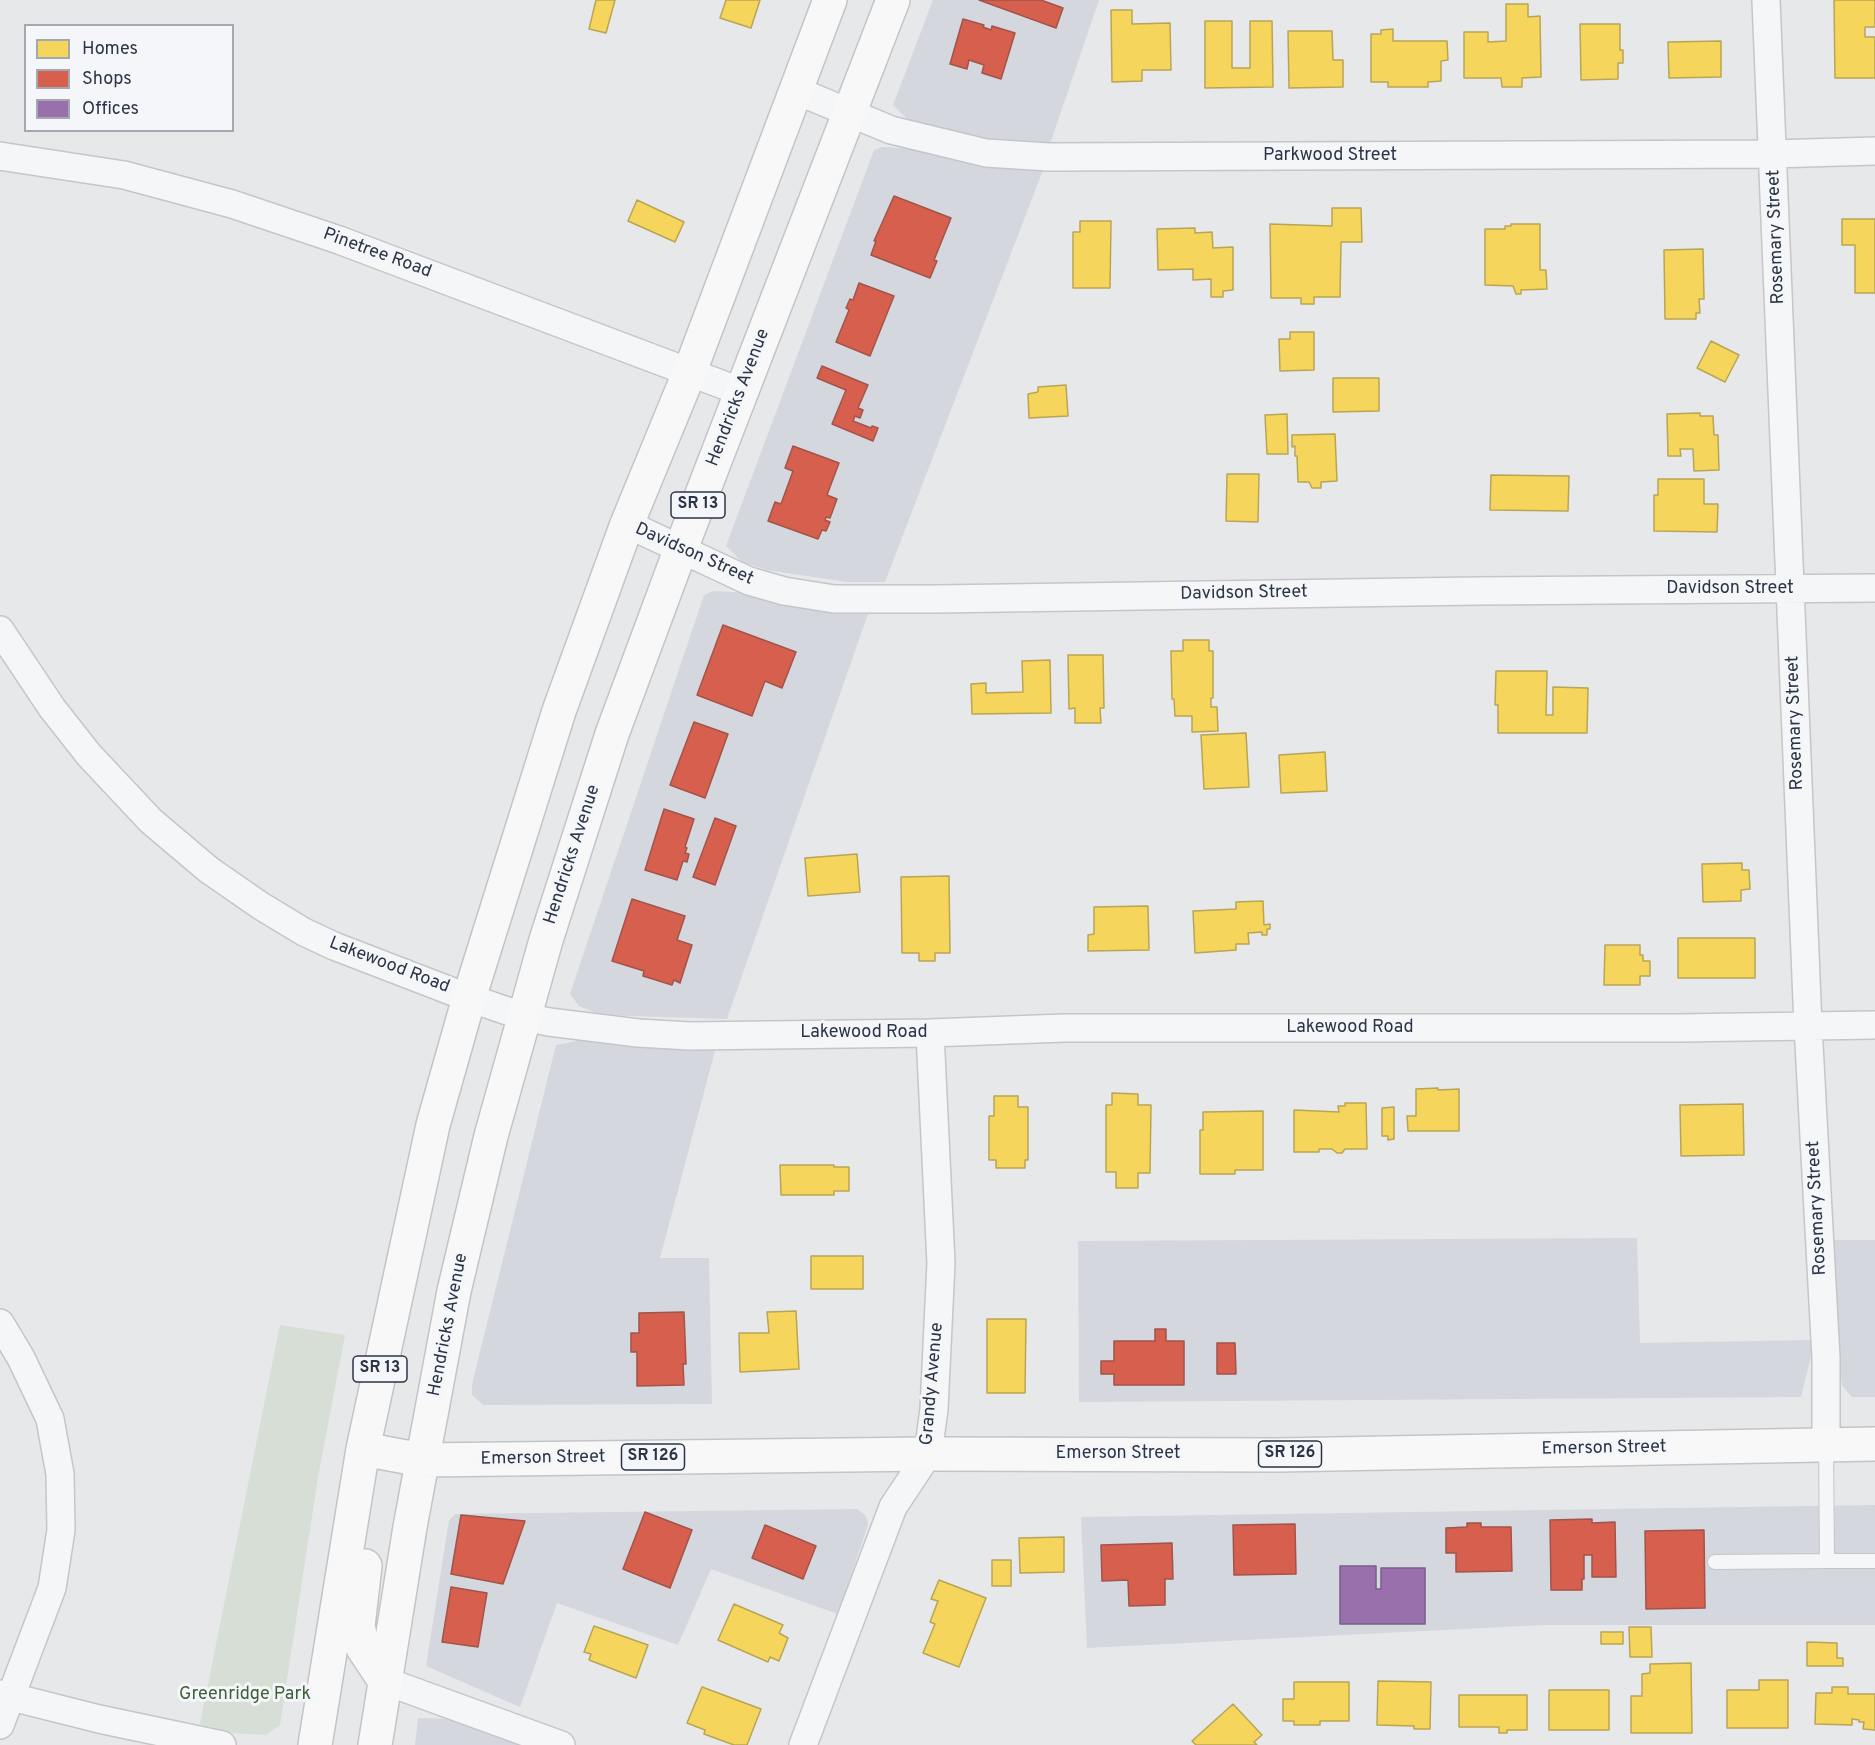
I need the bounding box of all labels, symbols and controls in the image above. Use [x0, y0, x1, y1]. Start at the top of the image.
legend [24, 24, 234, 132]
text: Homes [82, 38, 138, 61]
text: Shops [82, 68, 132, 91]
text: Offices [82, 98, 139, 121]
street label: Parkwood Street [1263, 145, 1397, 167]
street label: Rosemary Street [1764, 169, 1790, 305]
street label: Pinetree Road [320, 224, 434, 284]
street label: Hendricks Avenue [703, 326, 775, 470]
road number: SR 13 [671, 492, 725, 518]
street label: Davidson Street [631, 519, 757, 591]
street label: Davidson Street [1666, 578, 1794, 600]
street label: Davidson Street [1180, 582, 1308, 606]
street label: Rosemary Street [1783, 655, 1809, 791]
street label: Hendricks Avenue [540, 782, 606, 928]
street label: Lakewood Road [326, 933, 452, 999]
street label: Lakewood Road [1286, 1017, 1414, 1039]
street label: Lakewood Road [800, 1022, 928, 1044]
street label: Rosemary Street [1804, 1140, 1832, 1276]
street label: Hendricks Avenue [425, 1252, 473, 1398]
street label: Grandy Avenue [917, 1322, 949, 1446]
road number: SR 13 [353, 1356, 407, 1382]
street label: Emerson Street [1541, 1437, 1667, 1461]
road number: SR 126 [1258, 1441, 1322, 1467]
street label: Emerson Street [1055, 1443, 1181, 1465]
road number: SR 126 [622, 1444, 684, 1470]
street label: Emerson Street [480, 1447, 606, 1471]
park label: Greenridge Park [179, 1684, 311, 1706]

